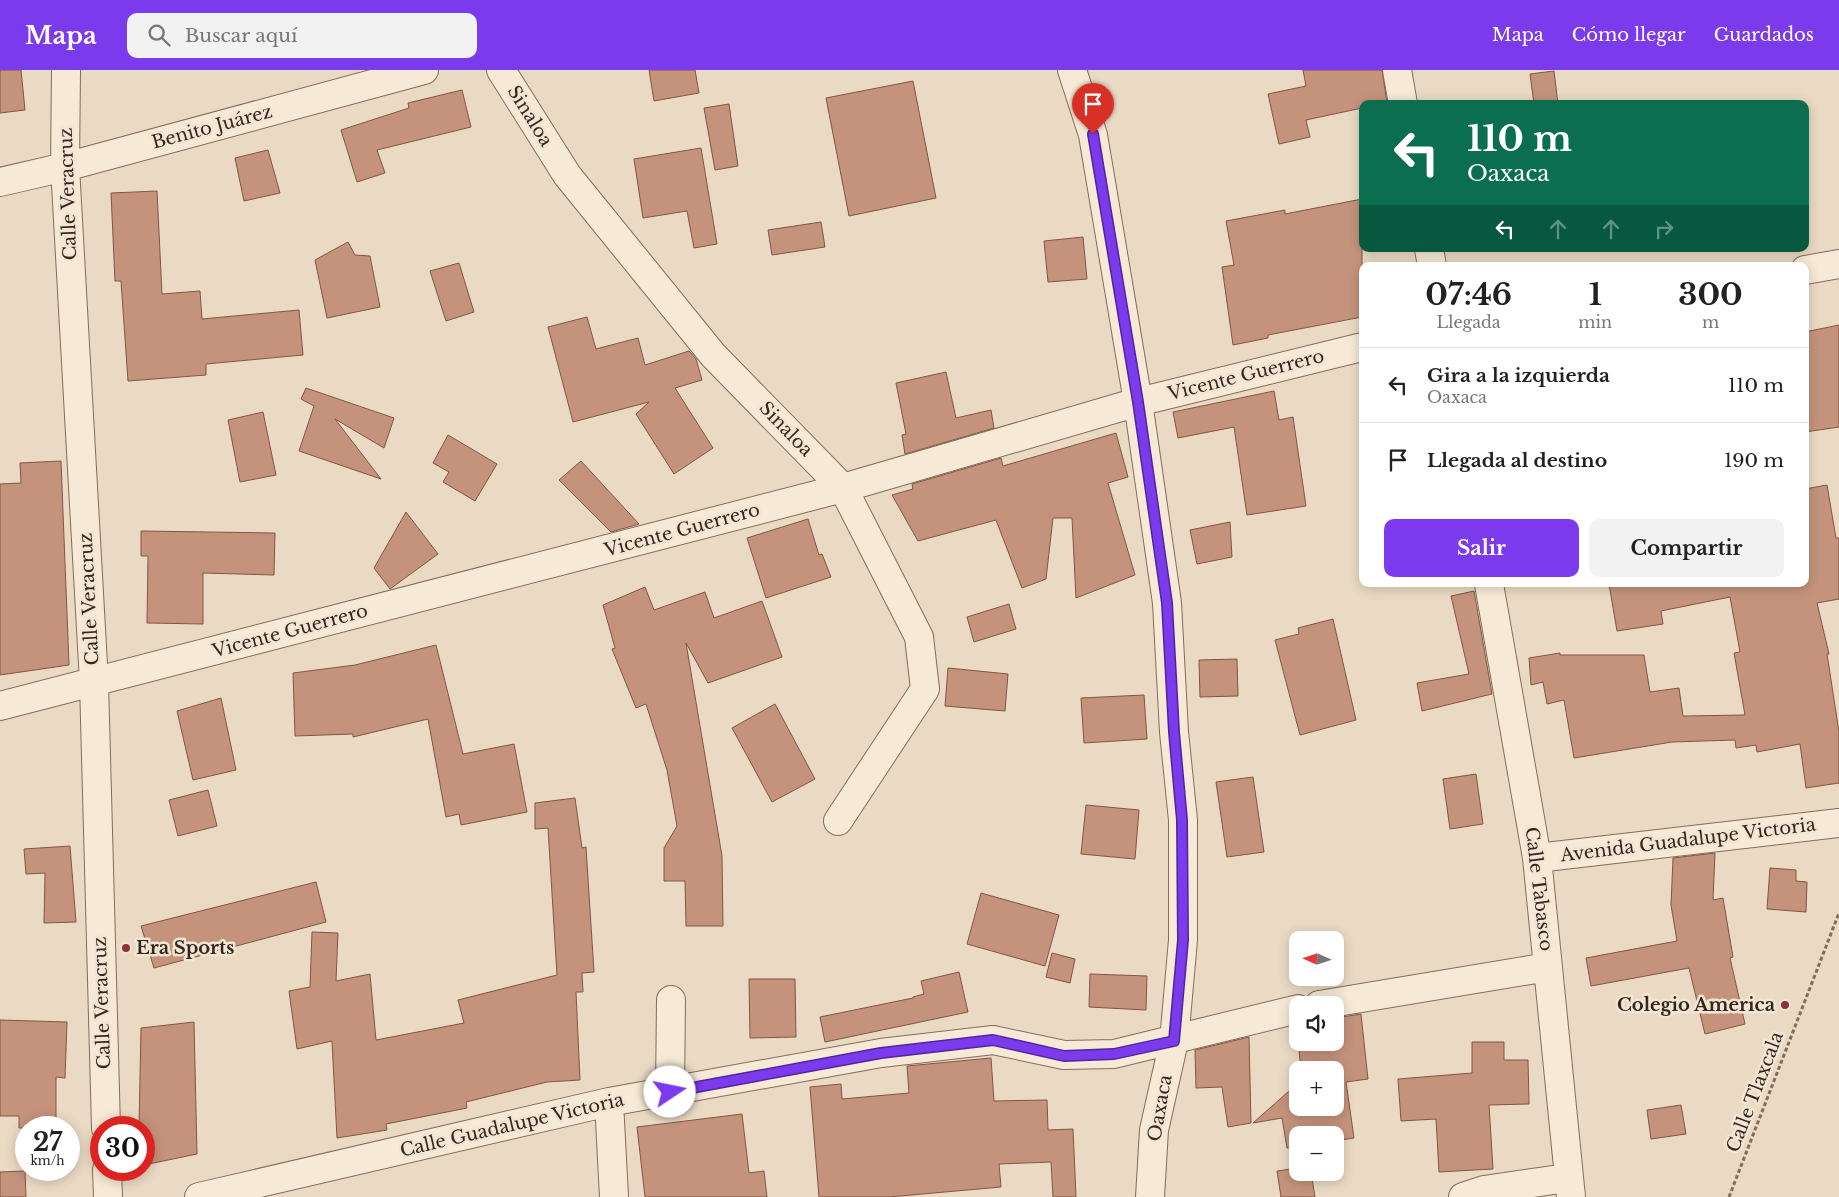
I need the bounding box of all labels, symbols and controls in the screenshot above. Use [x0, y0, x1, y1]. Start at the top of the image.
search box [127, 13, 477, 58]
text: Mapa [25, 21, 97, 50]
icon: search [145, 21, 173, 49]
text: Buscar aquí [185, 24, 297, 47]
text: Mapa [1492, 24, 1544, 46]
text: Cómo llegar [1572, 24, 1686, 46]
text: Guardados [1714, 24, 1814, 46]
street label: Sinaloa [503, 81, 557, 151]
pin [1072, 83, 1114, 134]
icon: arrive [1079, 90, 1107, 118]
street label: Benito Juárez [149, 100, 275, 154]
text: 110 m [1467, 117, 1572, 160]
icon: left [1384, 120, 1449, 185]
street label: Calle Veracruz [55, 127, 81, 261]
text: Oaxaca [1467, 160, 1549, 187]
icon: left [1491, 215, 1519, 243]
icon: ahead [1544, 215, 1572, 243]
icon: ahead [1597, 215, 1625, 243]
icon: right [1650, 215, 1678, 243]
text: 07:46 [1425, 276, 1512, 313]
text: 1 [1589, 276, 1602, 313]
text: 300 [1678, 276, 1743, 313]
text: Llegada [1437, 312, 1501, 332]
text: min [1578, 312, 1612, 332]
text: m [1702, 312, 1719, 332]
street label: Vicente Guerrero [1165, 345, 1326, 405]
text: Gira a la izquierda [1427, 364, 1610, 387]
icon: left [1384, 371, 1412, 399]
text: 110 m [1728, 374, 1784, 397]
text: Oaxaca [1427, 387, 1487, 407]
street label: Sinaloa [755, 397, 817, 461]
icon: arrive [1384, 446, 1412, 474]
text: Llegada al destino [1427, 449, 1607, 472]
text: 190 m [1724, 449, 1784, 472]
street label: Vicente Guerrero [601, 499, 762, 562]
button: Salir [1384, 519, 1579, 577]
button: Compartir [1589, 519, 1784, 577]
street label: Calle Veracruz [75, 532, 103, 666]
street label: Vicente Guerrero [209, 600, 370, 663]
street label: Avenida Guadalupe Victoria [1558, 813, 1817, 867]
street label: Calle Tabasco [1520, 826, 1558, 952]
north arrow [1289, 931, 1344, 986]
map controls [1289, 931, 1344, 1181]
street label: Calle Veracruz [89, 936, 115, 1070]
place label: Era Sports [136, 937, 234, 959]
marker: Era Sports [120, 942, 132, 954]
place label: Colegio America [1617, 994, 1776, 1016]
button: sound [1289, 996, 1344, 1051]
marker: Colegio America [1779, 999, 1791, 1011]
street label: Calle Tlaxcala [1722, 1029, 1788, 1155]
button: + [1289, 1061, 1344, 1116]
position arrow [643, 1065, 695, 1117]
street label: Oaxaca [1143, 1073, 1177, 1143]
street label: Calle Guadalupe Victoria [398, 1088, 626, 1162]
speed limit sign: 30 [90, 1116, 155, 1181]
button: − [1289, 1126, 1344, 1181]
text: 27 [33, 1127, 62, 1158]
text: km/h [30, 1153, 65, 1168]

